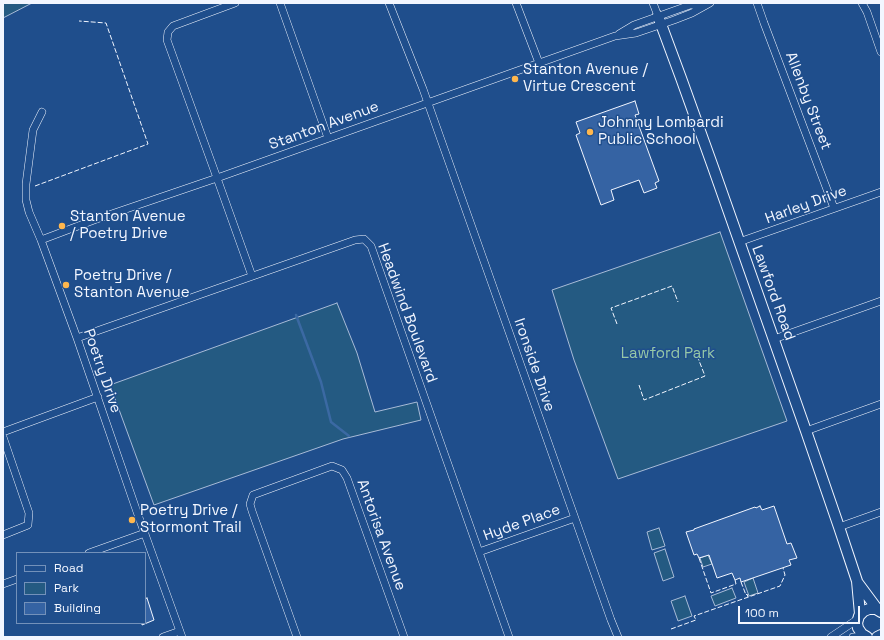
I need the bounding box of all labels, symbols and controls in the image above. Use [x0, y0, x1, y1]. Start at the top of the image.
street label: Allenby Street [781, 50, 835, 152]
place label: Stanton Avenue / Virtue Crescent [523, 61, 648, 96]
marker: Stanton Avenue / Virtue Crescent [510, 74, 520, 84]
street label: Stanton Avenue [267, 98, 381, 154]
place label: Johnny Lombardi Public School [598, 114, 724, 149]
marker: Johnny Lombardi Public School [585, 127, 595, 137]
street label: Harley Drive [763, 182, 849, 228]
place label: Stanton Avenue / Poetry Drive [70, 208, 186, 243]
marker: Stanton Avenue / Poetry Drive [57, 221, 67, 231]
street label: Headwind Boulevard [373, 241, 441, 385]
street label: Lawford Road [747, 243, 799, 343]
place label: Poetry Drive / Stanton Avenue [74, 267, 190, 302]
marker: Poetry Drive / Stanton Avenue [61, 280, 71, 290]
street label: Ironside Drive [510, 316, 558, 414]
street label: Poetry Drive [79, 326, 125, 416]
park label: Lawford Park [621, 345, 715, 363]
street label: Antorisa Avenue [353, 477, 409, 593]
street label: Hyde Place [481, 501, 563, 545]
place label: Poetry Drive / Stormont Trail [140, 502, 242, 537]
marker: Poetry Drive / Stormont Trail [127, 515, 137, 525]
legend [16, 552, 146, 624]
text: Road [54, 560, 83, 576]
text: Park [54, 580, 79, 596]
scale bar [740, 598, 862, 624]
text: Building [54, 600, 101, 616]
text: 100 m [745, 605, 779, 621]

